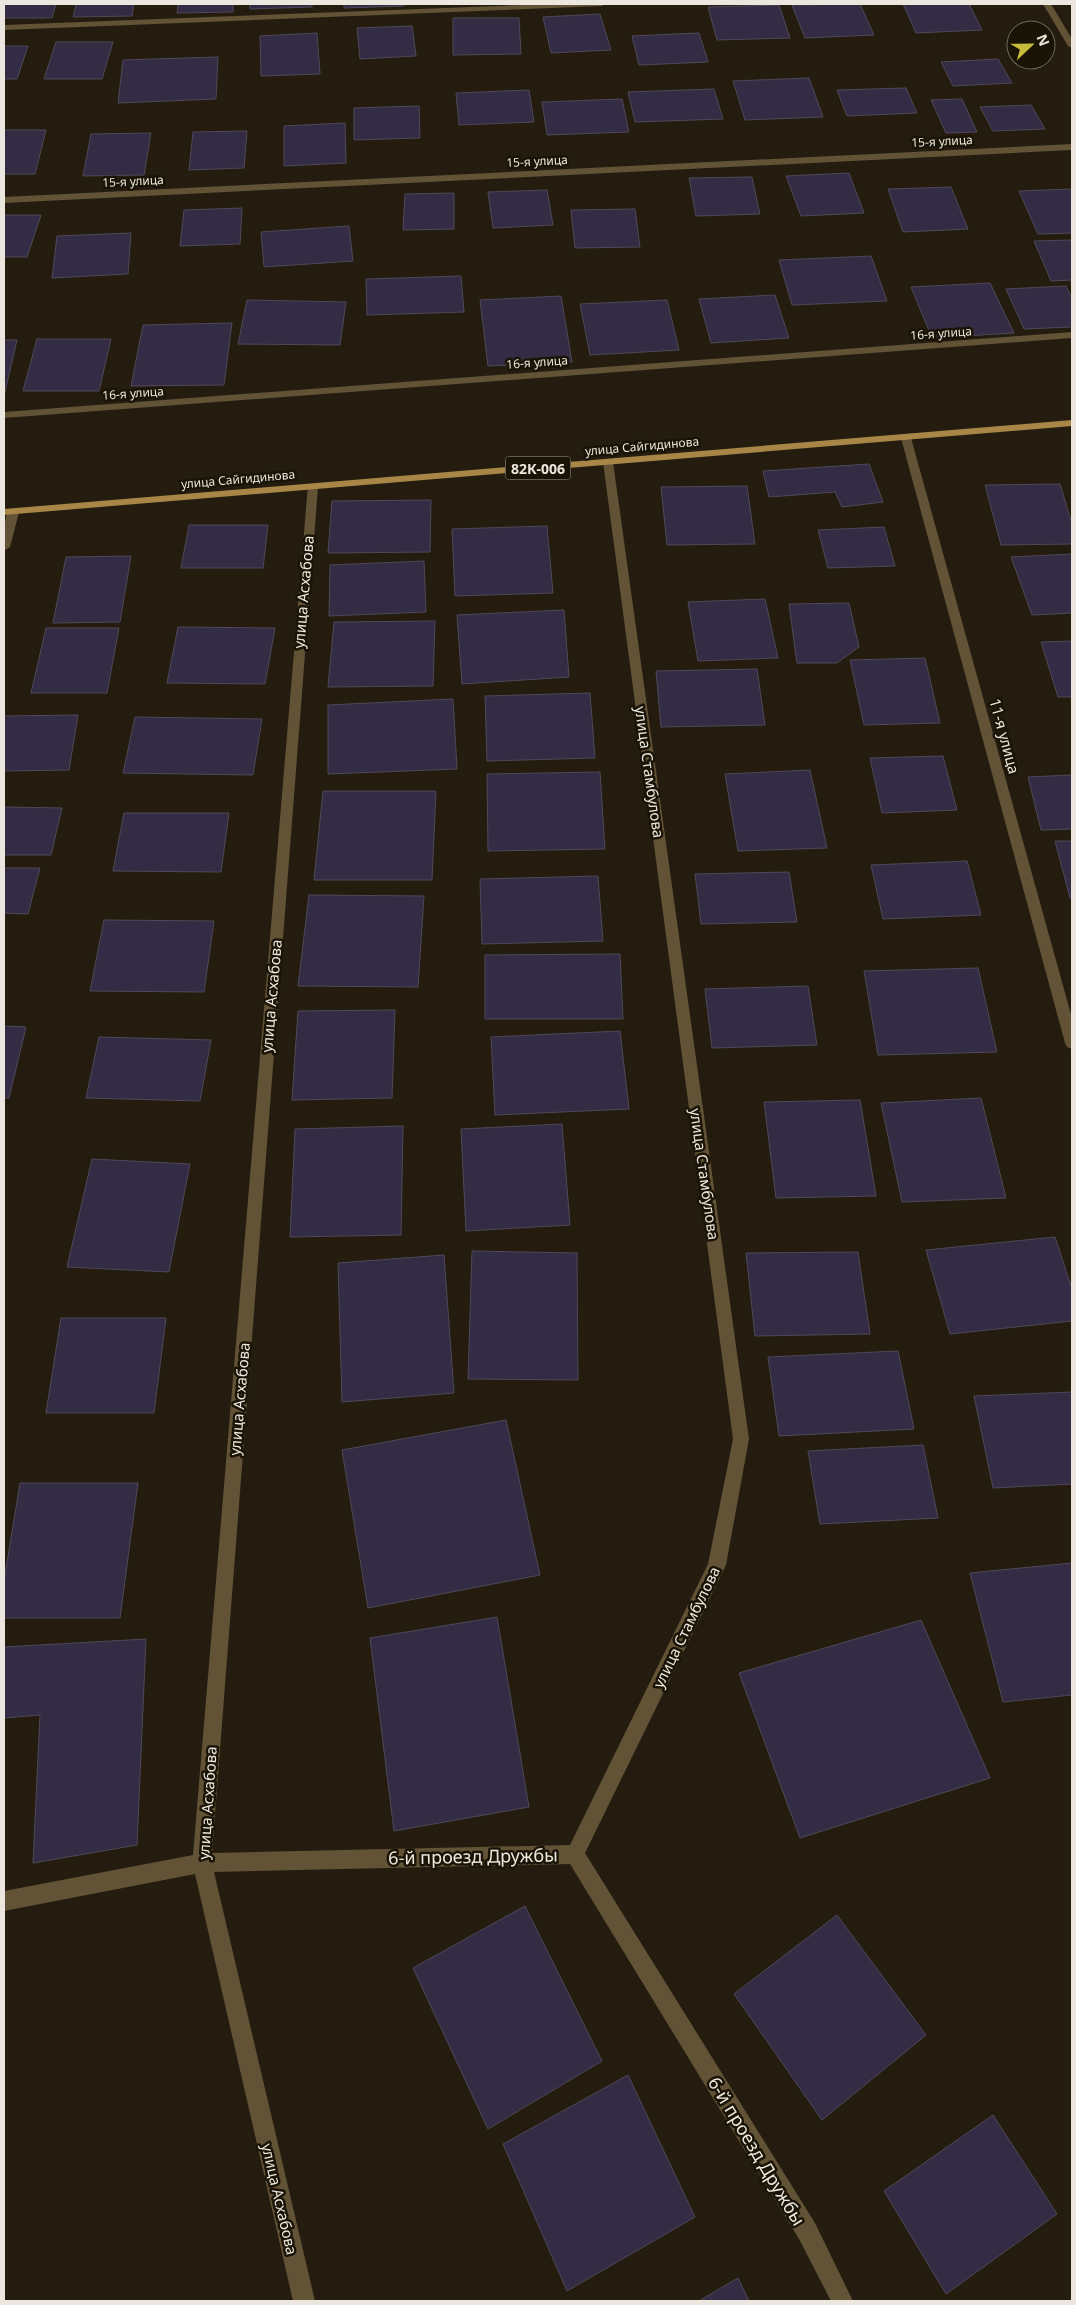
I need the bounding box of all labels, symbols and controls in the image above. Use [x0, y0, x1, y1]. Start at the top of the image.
north arrow [1006, 20, 1056, 70]
text: N [1033, 31, 1054, 49]
street label: 15-я улица [911, 131, 973, 151]
street label: 15-я улица [506, 151, 568, 171]
street label: 15-я улица [102, 171, 164, 191]
street label: 16-я улица [910, 322, 972, 344]
street label: 16-я улица [506, 351, 568, 373]
street label: 16-я улица [102, 382, 164, 404]
street label: улица Сайгидинова [584, 433, 700, 459]
road number: 82К-006 [506, 456, 570, 479]
street label: улица Сайгидинова [180, 466, 296, 492]
street label: улица Асхабова [288, 535, 318, 649]
street label: 11-я улица [985, 696, 1025, 776]
street label: улица Стамбулова [631, 705, 669, 839]
street label: улица Асхабова [256, 939, 286, 1053]
street label: улица Стамбулова [686, 1107, 724, 1241]
street label: улица Асхабова [224, 1342, 254, 1456]
street label: улица Стамбулова [648, 1563, 724, 1691]
street label: улица Асхабова [193, 1746, 221, 1860]
street label: 6-й проезд Дружбы [388, 1843, 558, 1869]
street label: 6-й проезд Дружбы [703, 2072, 811, 2230]
street label: улица Асхабова [257, 2141, 303, 2257]

